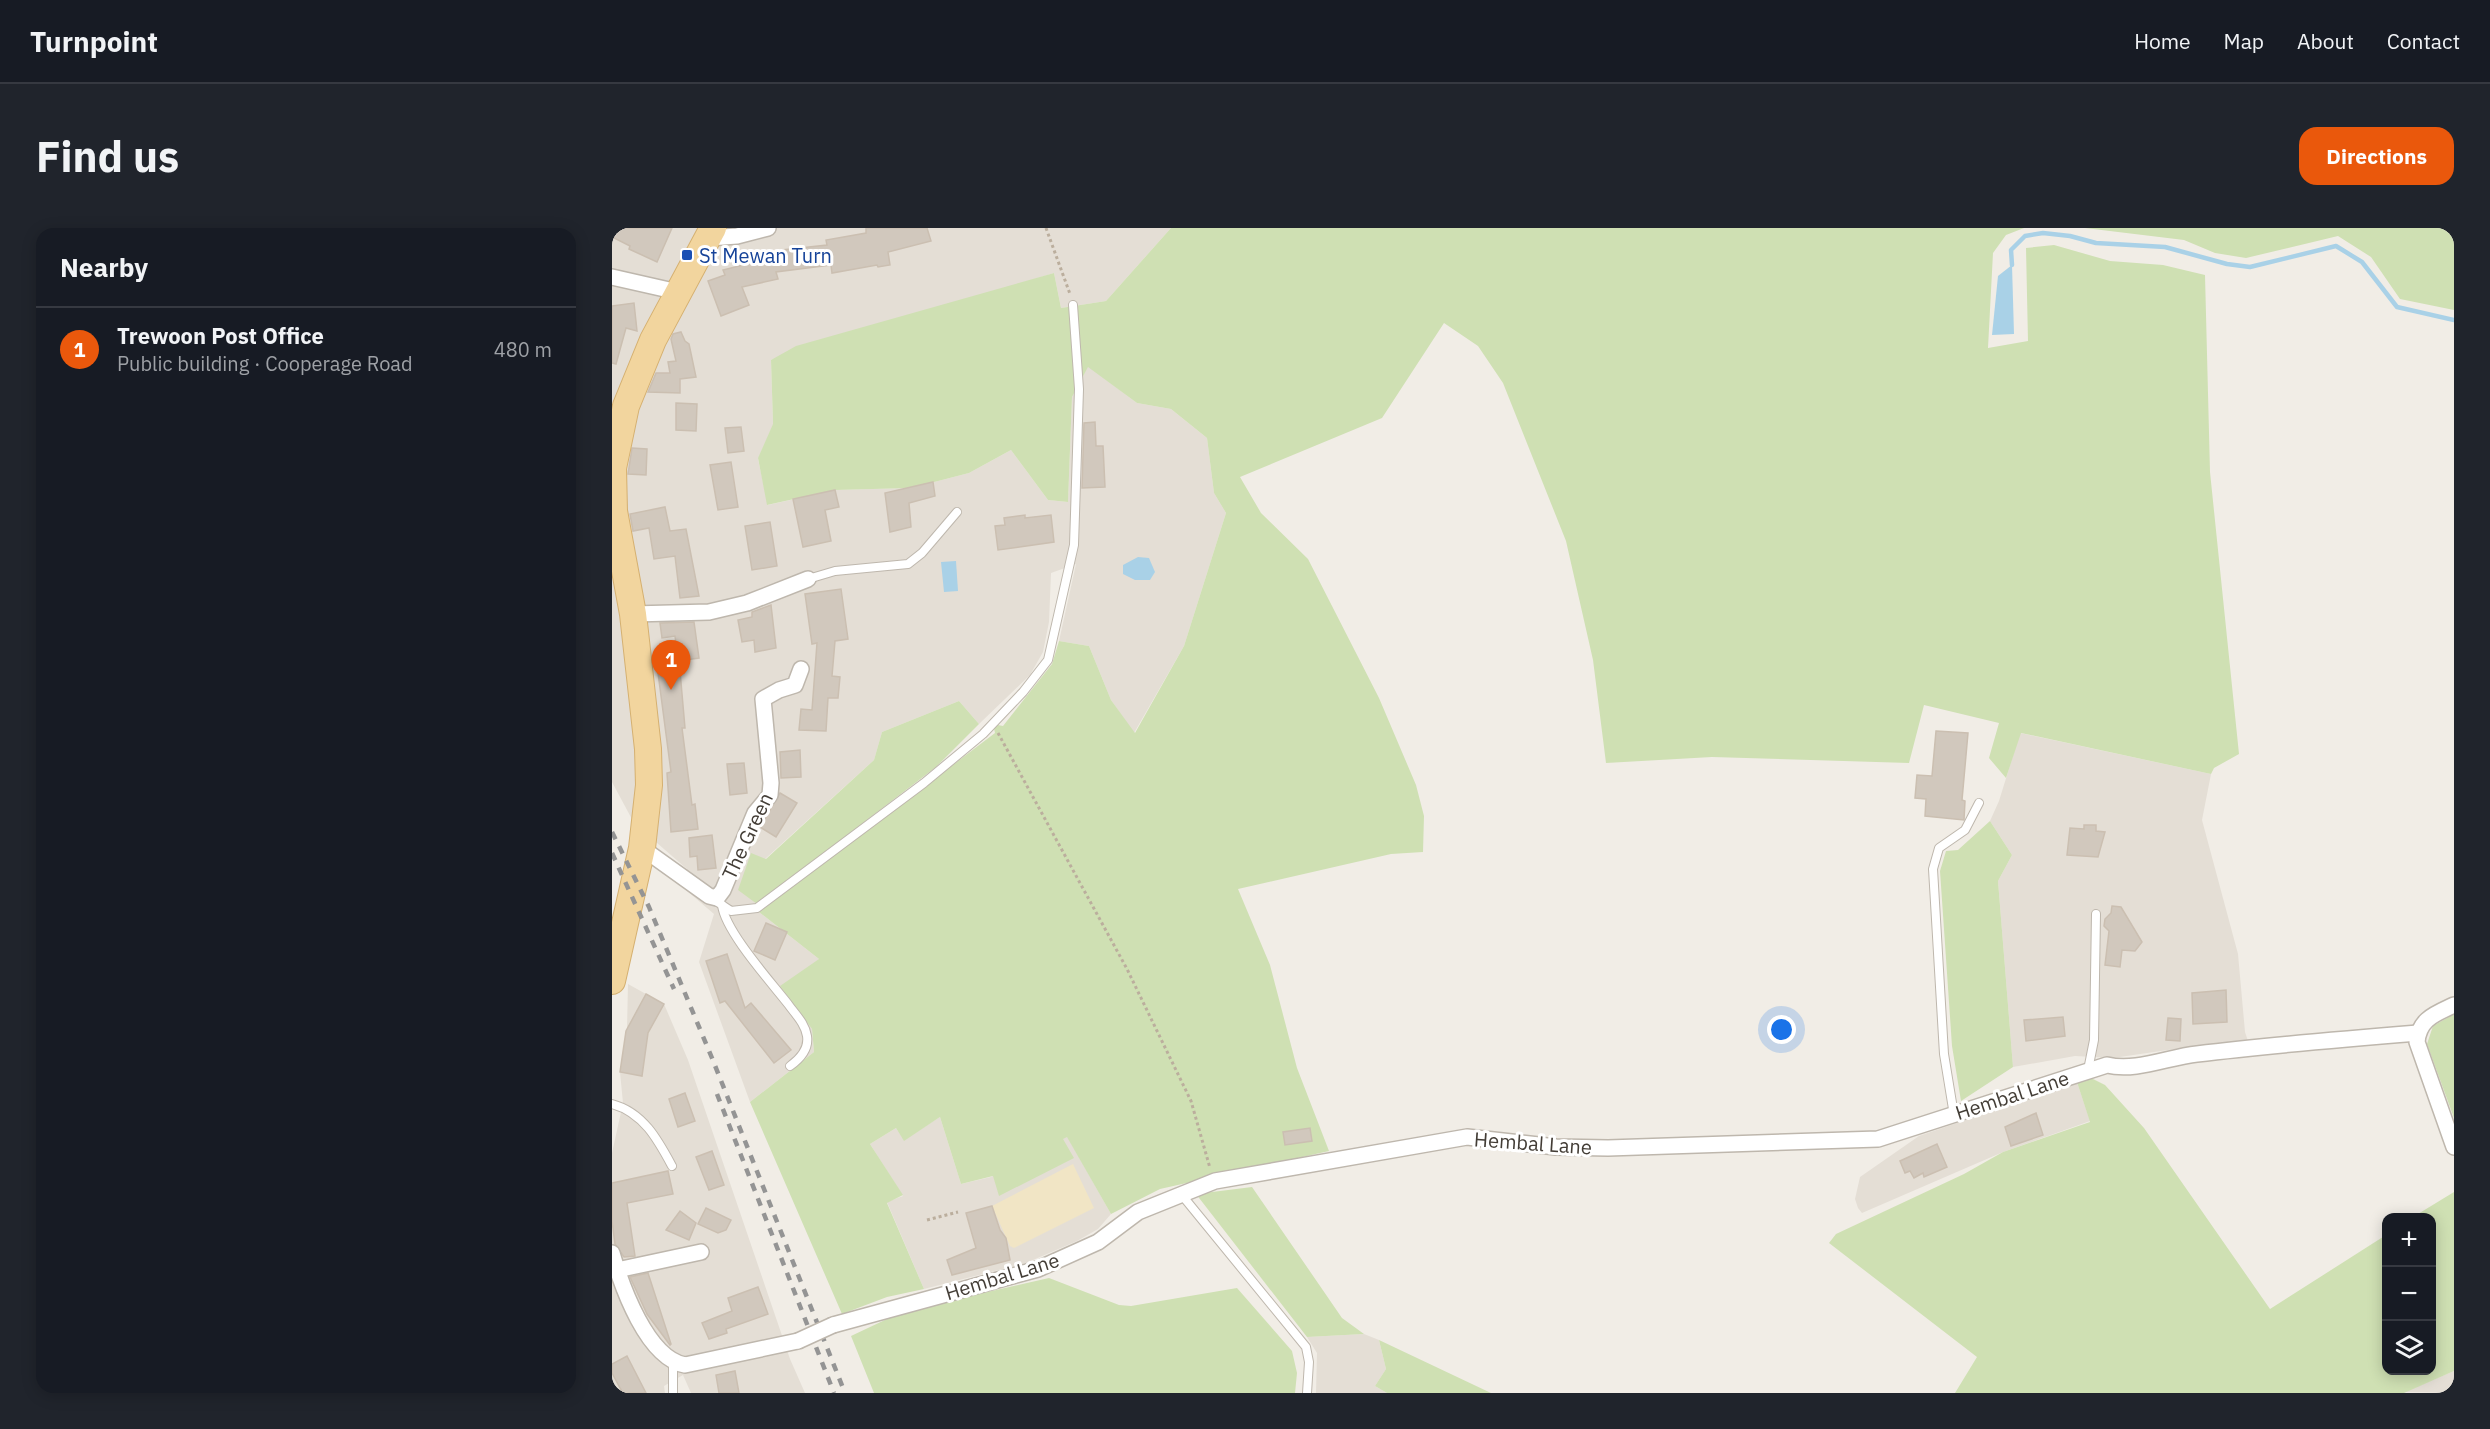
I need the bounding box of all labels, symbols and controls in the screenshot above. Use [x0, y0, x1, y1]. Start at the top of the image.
text: Turnpoint [30, 23, 158, 60]
text: Home [2134, 27, 2191, 55]
text: Map [2224, 27, 2264, 55]
text: About [2297, 27, 2354, 55]
text: Contact [2387, 27, 2460, 55]
button: Directions [2299, 127, 2454, 185]
text: Find us [36, 129, 179, 184]
place label: St Mewan Turn [699, 242, 832, 269]
marker: St Mewan Turn [680, 248, 694, 262]
text: Nearby [60, 250, 148, 284]
text: Trewoon Post Office [117, 321, 324, 350]
text: 1 [74, 336, 86, 363]
text: 480 m [494, 336, 552, 363]
text: Public building · Cooperage Road [117, 350, 413, 377]
pin: 1 [652, 640, 690, 690]
street label: The Green [715, 788, 779, 884]
your location [1767, 1015, 1796, 1044]
street label: Hembal Lane [1952, 1064, 2072, 1126]
street label: Hembal Lane [1473, 1125, 1593, 1161]
map controls [2382, 1213, 2436, 1375]
button: + [2382, 1213, 2436, 1267]
street label: Hembal Lane [942, 1246, 1062, 1306]
button: − [2382, 1267, 2436, 1321]
button: layers [2382, 1321, 2436, 1375]

